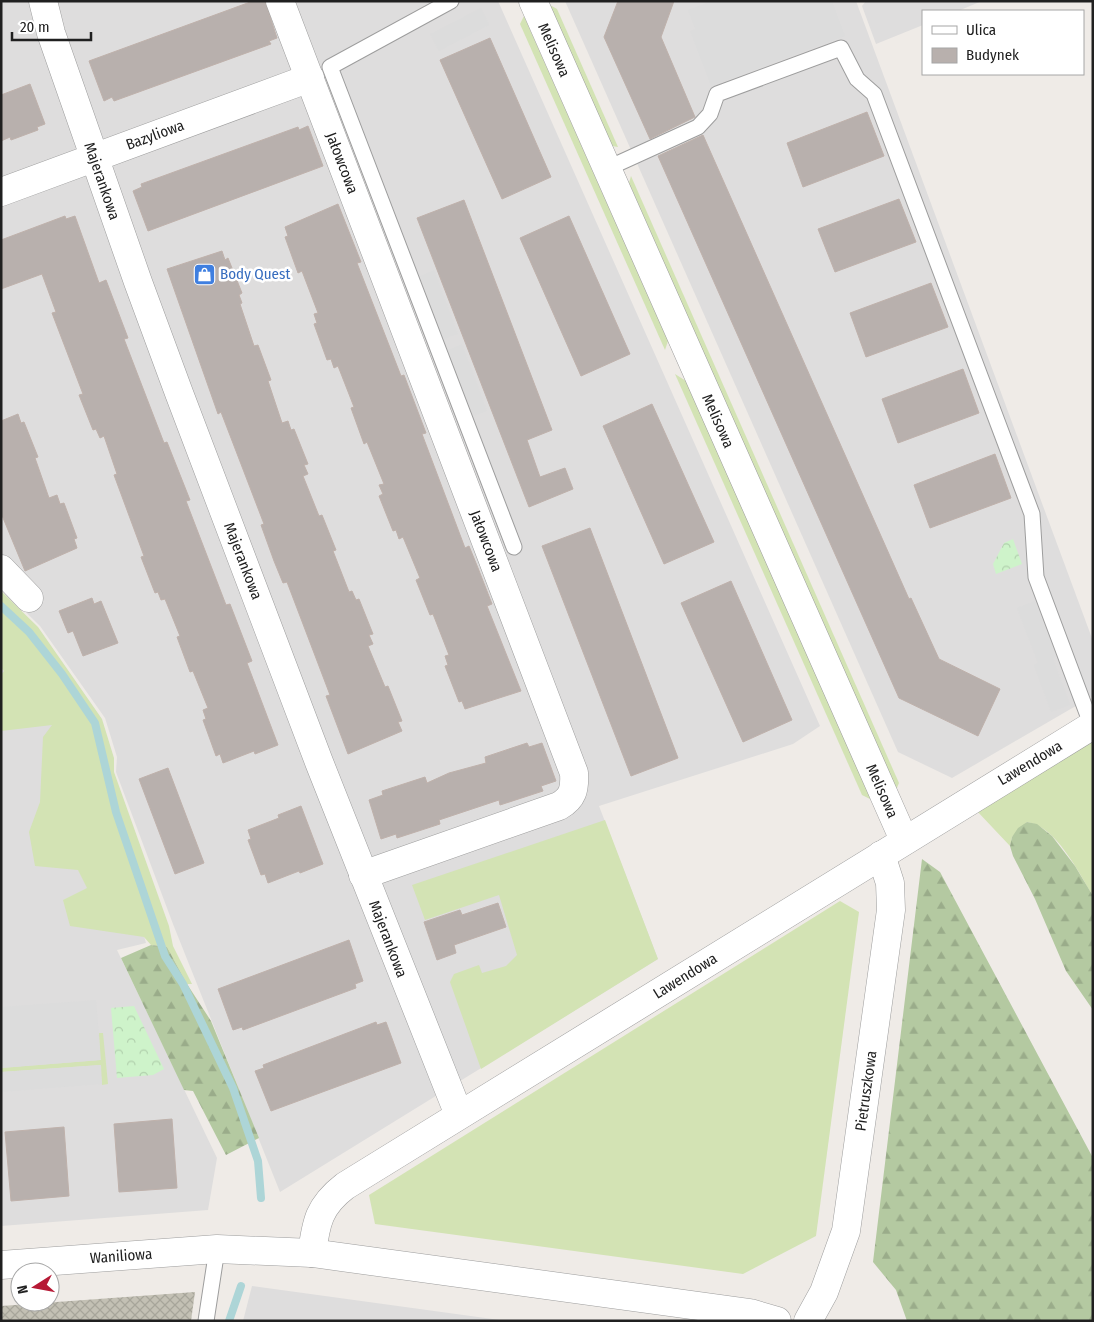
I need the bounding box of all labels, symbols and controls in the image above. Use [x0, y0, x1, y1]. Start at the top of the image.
scale bar [12, 10, 91, 42]
legend [922, 10, 1084, 75]
text: 20 m [20, 18, 50, 36]
street label: Melisowa [534, 20, 574, 80]
text: Ulica [966, 21, 996, 39]
text: Budynek [966, 46, 1019, 64]
street label: Bazyliowa [123, 116, 187, 154]
street label: Jałowcowa [322, 130, 362, 196]
street label: Majerankowa [80, 140, 124, 222]
shop icon: Body Quest [192, 262, 216, 286]
place label: Body Quest [220, 265, 290, 283]
street label: Melisowa [698, 391, 738, 451]
street label: Jałowcowa [466, 508, 506, 574]
street label: Majerankowa [220, 520, 266, 602]
street label: Lawendowa [995, 737, 1065, 789]
street label: Melisowa [862, 761, 902, 821]
street label: Majerankowa [365, 898, 411, 980]
street label: Lawendowa [650, 949, 720, 1003]
street label: Pietruszkowa [851, 1050, 881, 1132]
street label: Waniliowa [89, 1245, 153, 1267]
north arrow [10, 1262, 60, 1312]
text: N [14, 1284, 32, 1295]

